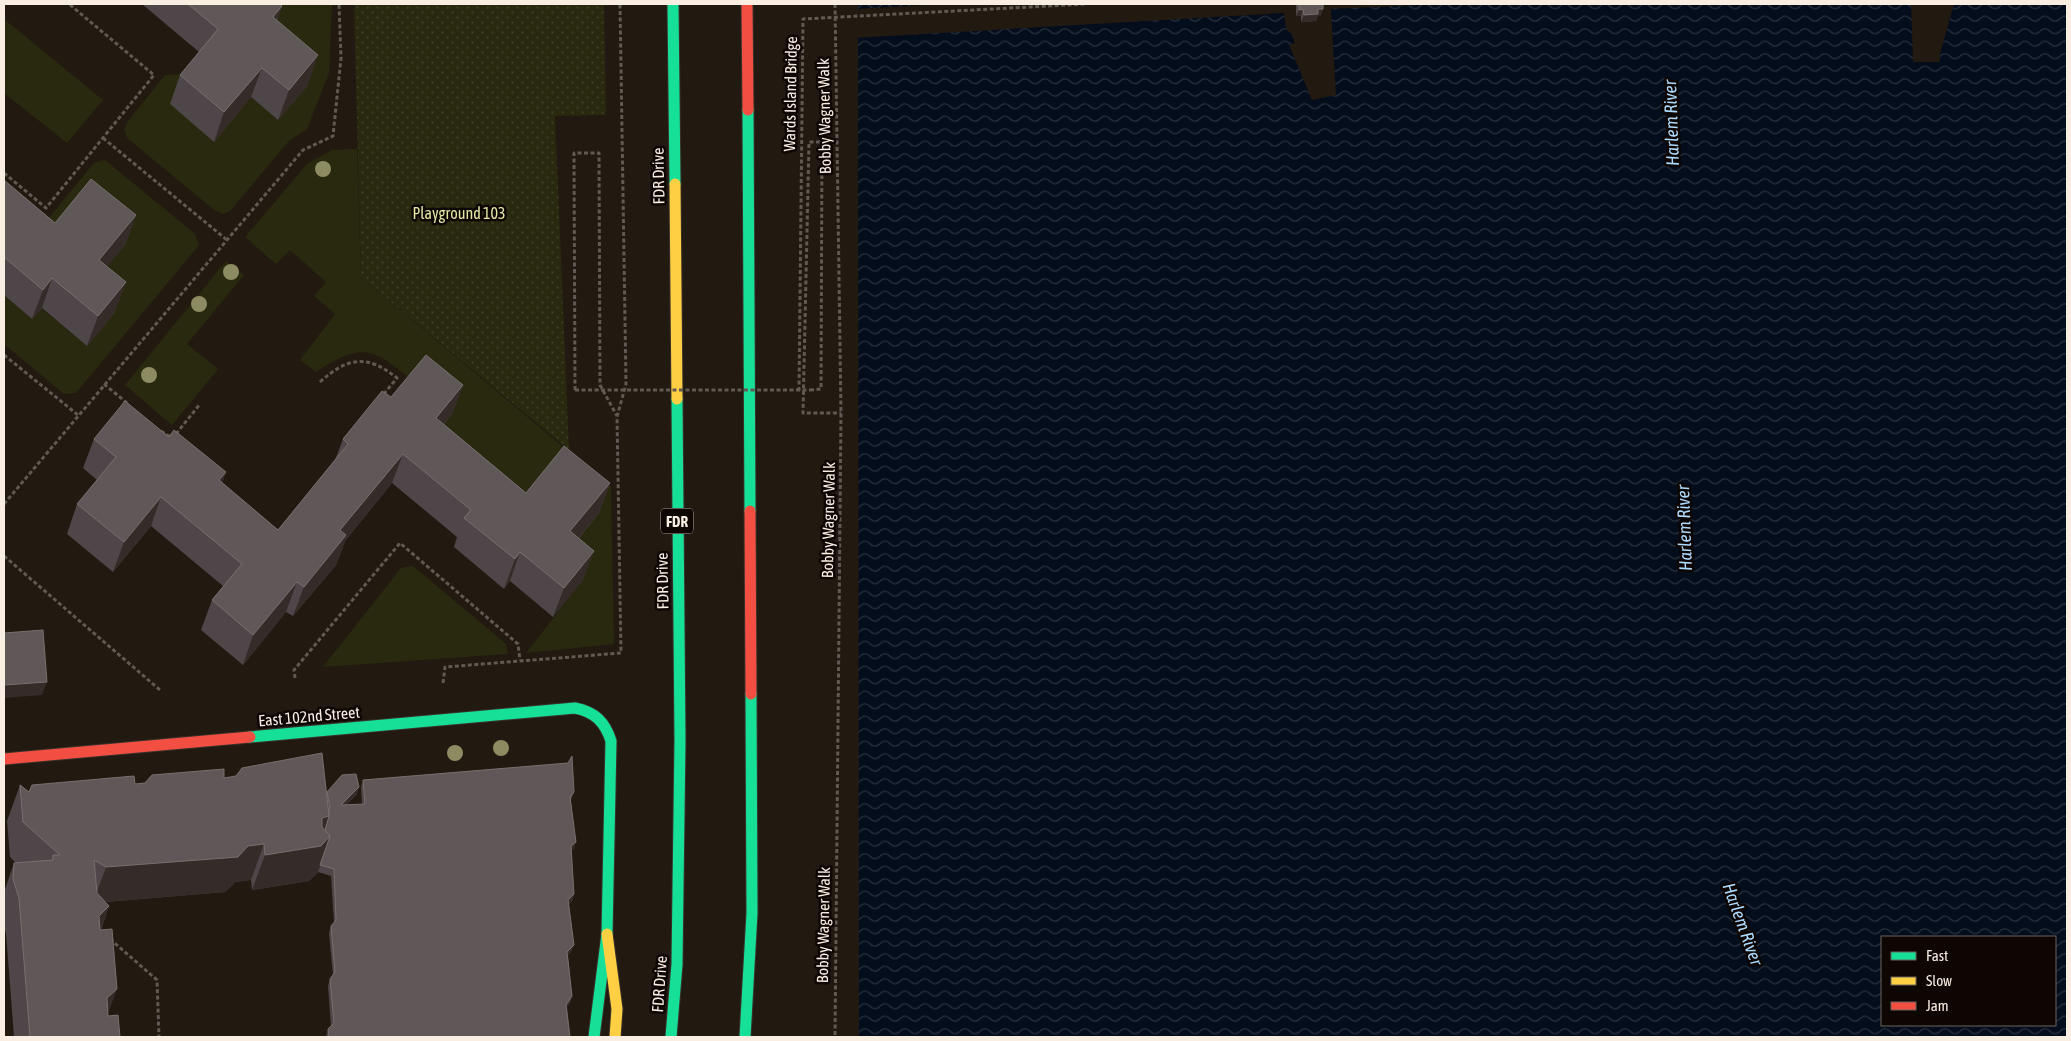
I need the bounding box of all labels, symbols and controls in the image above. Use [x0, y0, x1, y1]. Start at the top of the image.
street label: Wards Island Bridge [780, 36, 801, 152]
street label: Bobby Wagner Walk [814, 58, 835, 174]
water label: Harlem River [1659, 79, 1683, 166]
street label: FDR Drive [649, 148, 667, 204]
park label: Playground 103 [412, 204, 506, 223]
street label: Bobby Wagner Walk [818, 462, 839, 578]
water label: Harlem River [1672, 484, 1696, 571]
road number: FDR [661, 508, 693, 534]
street label: FDR Drive [653, 553, 671, 609]
street label: East 102nd Street [257, 703, 361, 729]
street label: Bobby Wagner Walk [813, 867, 834, 983]
water label: Harlem River [1718, 880, 1768, 969]
legend [1881, 936, 2056, 1026]
text: Fast [1926, 947, 1948, 964]
street label: FDR Drive [648, 955, 670, 1013]
text: Slow [1926, 972, 1952, 989]
text: Jam [1926, 997, 1949, 1014]

